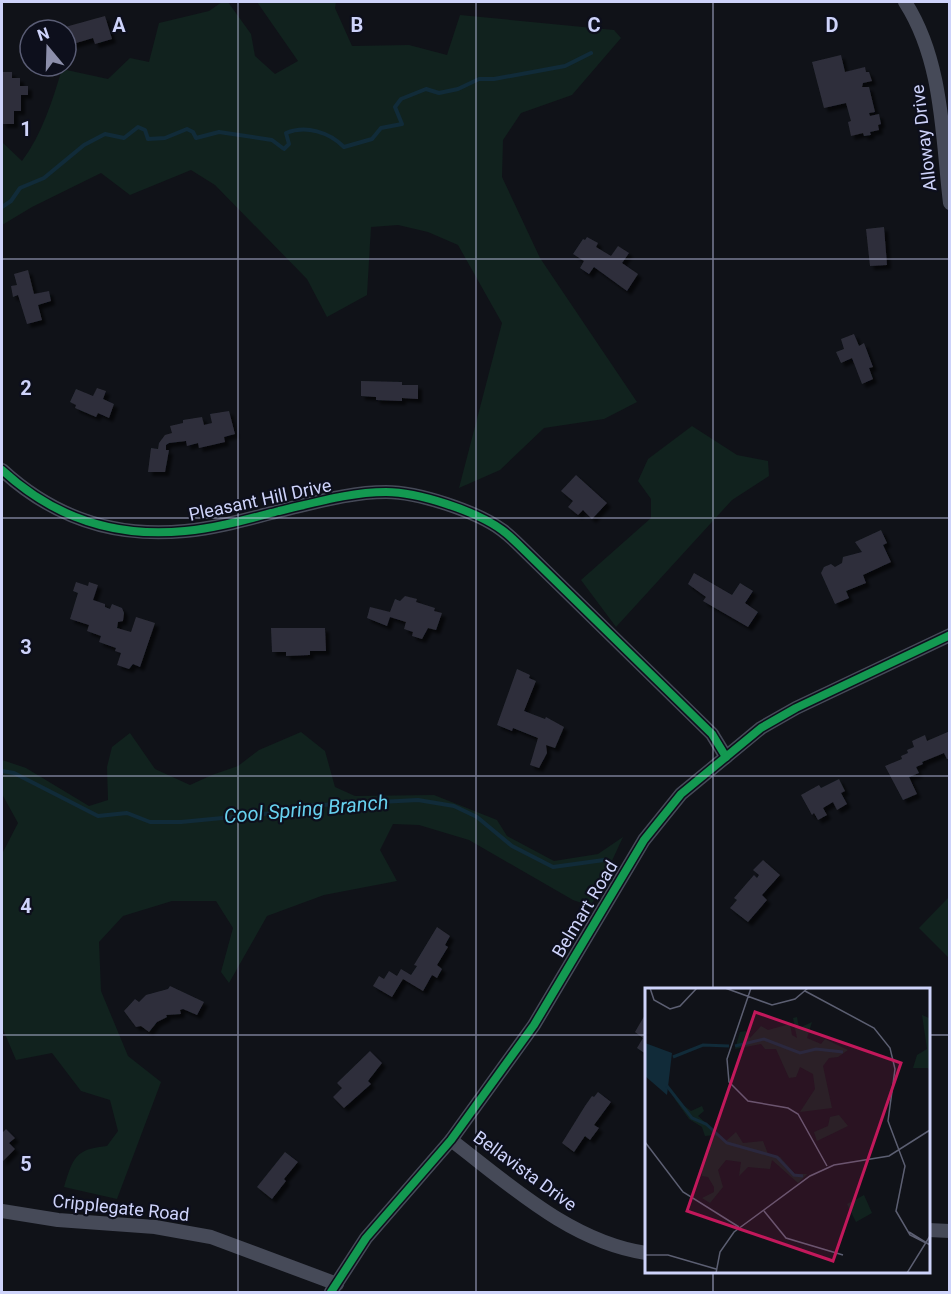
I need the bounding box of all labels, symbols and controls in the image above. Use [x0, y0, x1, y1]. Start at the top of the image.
text: A [112, 13, 126, 37]
text: B [351, 13, 363, 37]
text: C [587, 13, 601, 37]
text: D [826, 13, 839, 37]
north arrow [18, 18, 78, 78]
text: N [35, 23, 52, 45]
street label: Alloway Drive [907, 83, 940, 193]
text: 1 [20, 117, 32, 141]
text: 2 [20, 376, 32, 400]
street label: Pleasant Hill Drive [187, 474, 333, 525]
text: 3 [20, 635, 32, 659]
water label: Cool Spring Branch [223, 790, 389, 828]
street label: Belmart Road [548, 857, 622, 961]
text: 4 [20, 894, 32, 918]
inset map [645, 988, 930, 1273]
street label: Bellavista Drive [470, 1126, 581, 1215]
text: 5 [20, 1152, 32, 1176]
street label: Cripplegate Road [52, 1190, 190, 1225]

